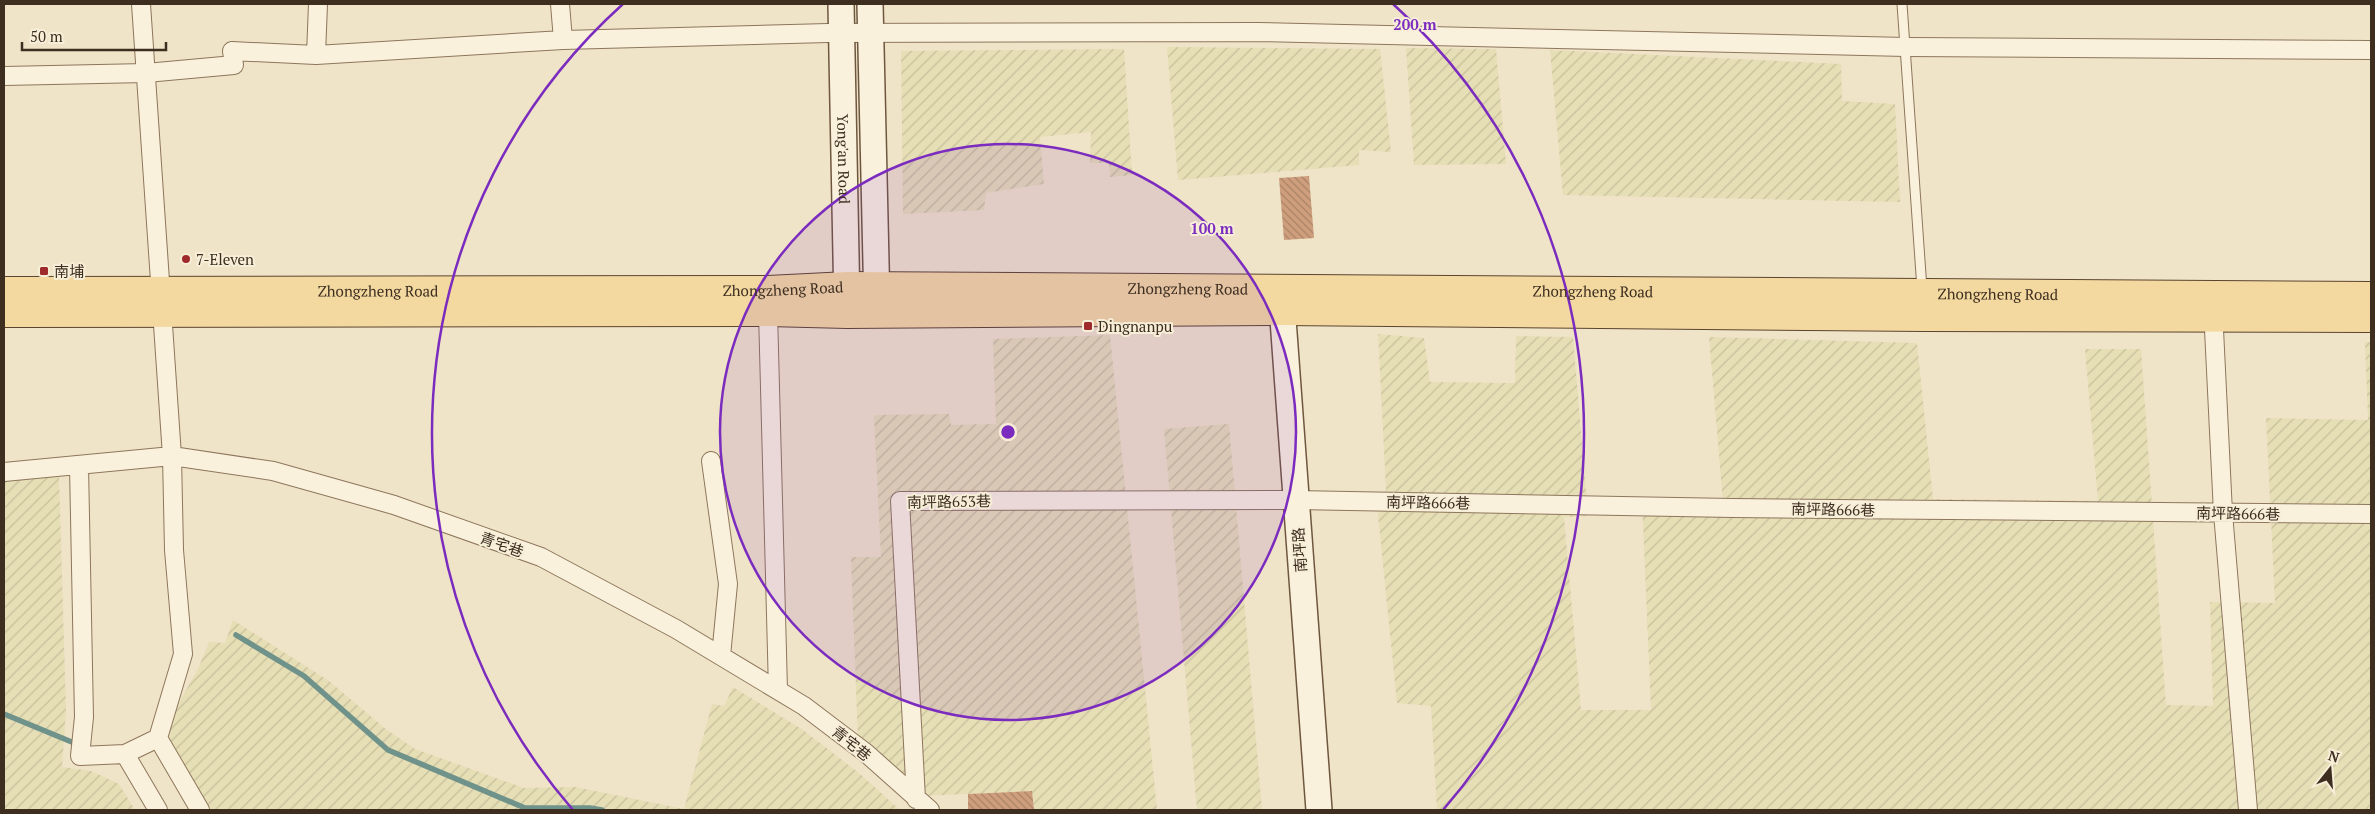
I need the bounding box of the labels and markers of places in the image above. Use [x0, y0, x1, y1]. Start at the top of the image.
place label: 7-Eleven [196, 249, 254, 269]
marker: 7-Eleven [180, 253, 192, 265]
place label: 南埔 [54, 261, 84, 281]
marker: 南埔 [38, 265, 50, 277]
place label: Dingnanpu [1098, 316, 1173, 336]
marker: Dingnanpu [1082, 320, 1094, 332]
centre of rings [999, 423, 1017, 441]

